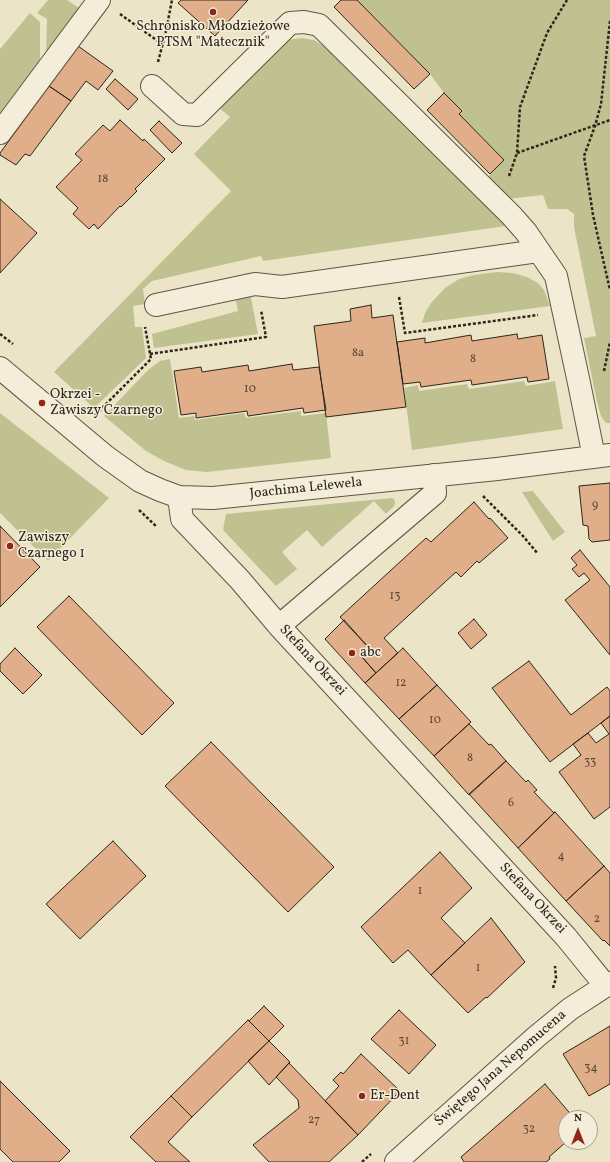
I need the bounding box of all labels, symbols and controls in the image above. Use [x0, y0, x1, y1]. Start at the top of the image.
marker: Schronisko Młodzieżowe PTSM "Matecznik" [208, 7, 218, 17]
place label: Schronisko Młodzieżowe PTSM "Matecznik" [136, 19, 290, 52]
house number: 18 [98, 173, 108, 187]
house number: 8a [352, 347, 364, 361]
house number: 8 [470, 353, 476, 367]
house number: 10 [244, 383, 256, 397]
place label: Okrzei - Zawiszy Czarnego [50, 387, 162, 420]
marker: Okrzei - Zawiszy Czarnego [37, 398, 47, 408]
street label: Joachima Lelewela [249, 475, 363, 503]
house number: 9 [592, 499, 598, 513]
place label: Zawiszy Czarnego 1 [18, 530, 85, 562]
marker: Zawiszy Czarnego 1 [5, 541, 15, 551]
house number: 13 [390, 590, 400, 604]
street label: Stefana Okrzei [275, 622, 349, 700]
place label: abc [360, 645, 381, 661]
marker: abc [347, 648, 357, 658]
house number: 12 [395, 677, 407, 691]
house number: 10 [429, 714, 441, 728]
house number: 8 [467, 752, 473, 766]
house number: 33 [584, 756, 596, 770]
house number: 6 [508, 797, 514, 811]
house number: 4 [557, 850, 565, 864]
street label: Stefana Okrzei [495, 860, 569, 938]
house number: 1 [418, 885, 422, 899]
house number: 2 [594, 913, 600, 927]
house number: 1 [476, 962, 480, 976]
street label: Świętego Jana Nepomucena [432, 1007, 570, 1131]
house number: 31 [399, 1035, 409, 1049]
house number: 34 [584, 1062, 598, 1076]
place label: Er-Dent [370, 1088, 420, 1104]
marker: Er-Dent [357, 1091, 367, 1101]
north arrow [558, 1110, 598, 1150]
text: N [574, 1111, 582, 1126]
house number: 27 [308, 1114, 320, 1128]
house number: 32 [523, 1123, 535, 1137]

